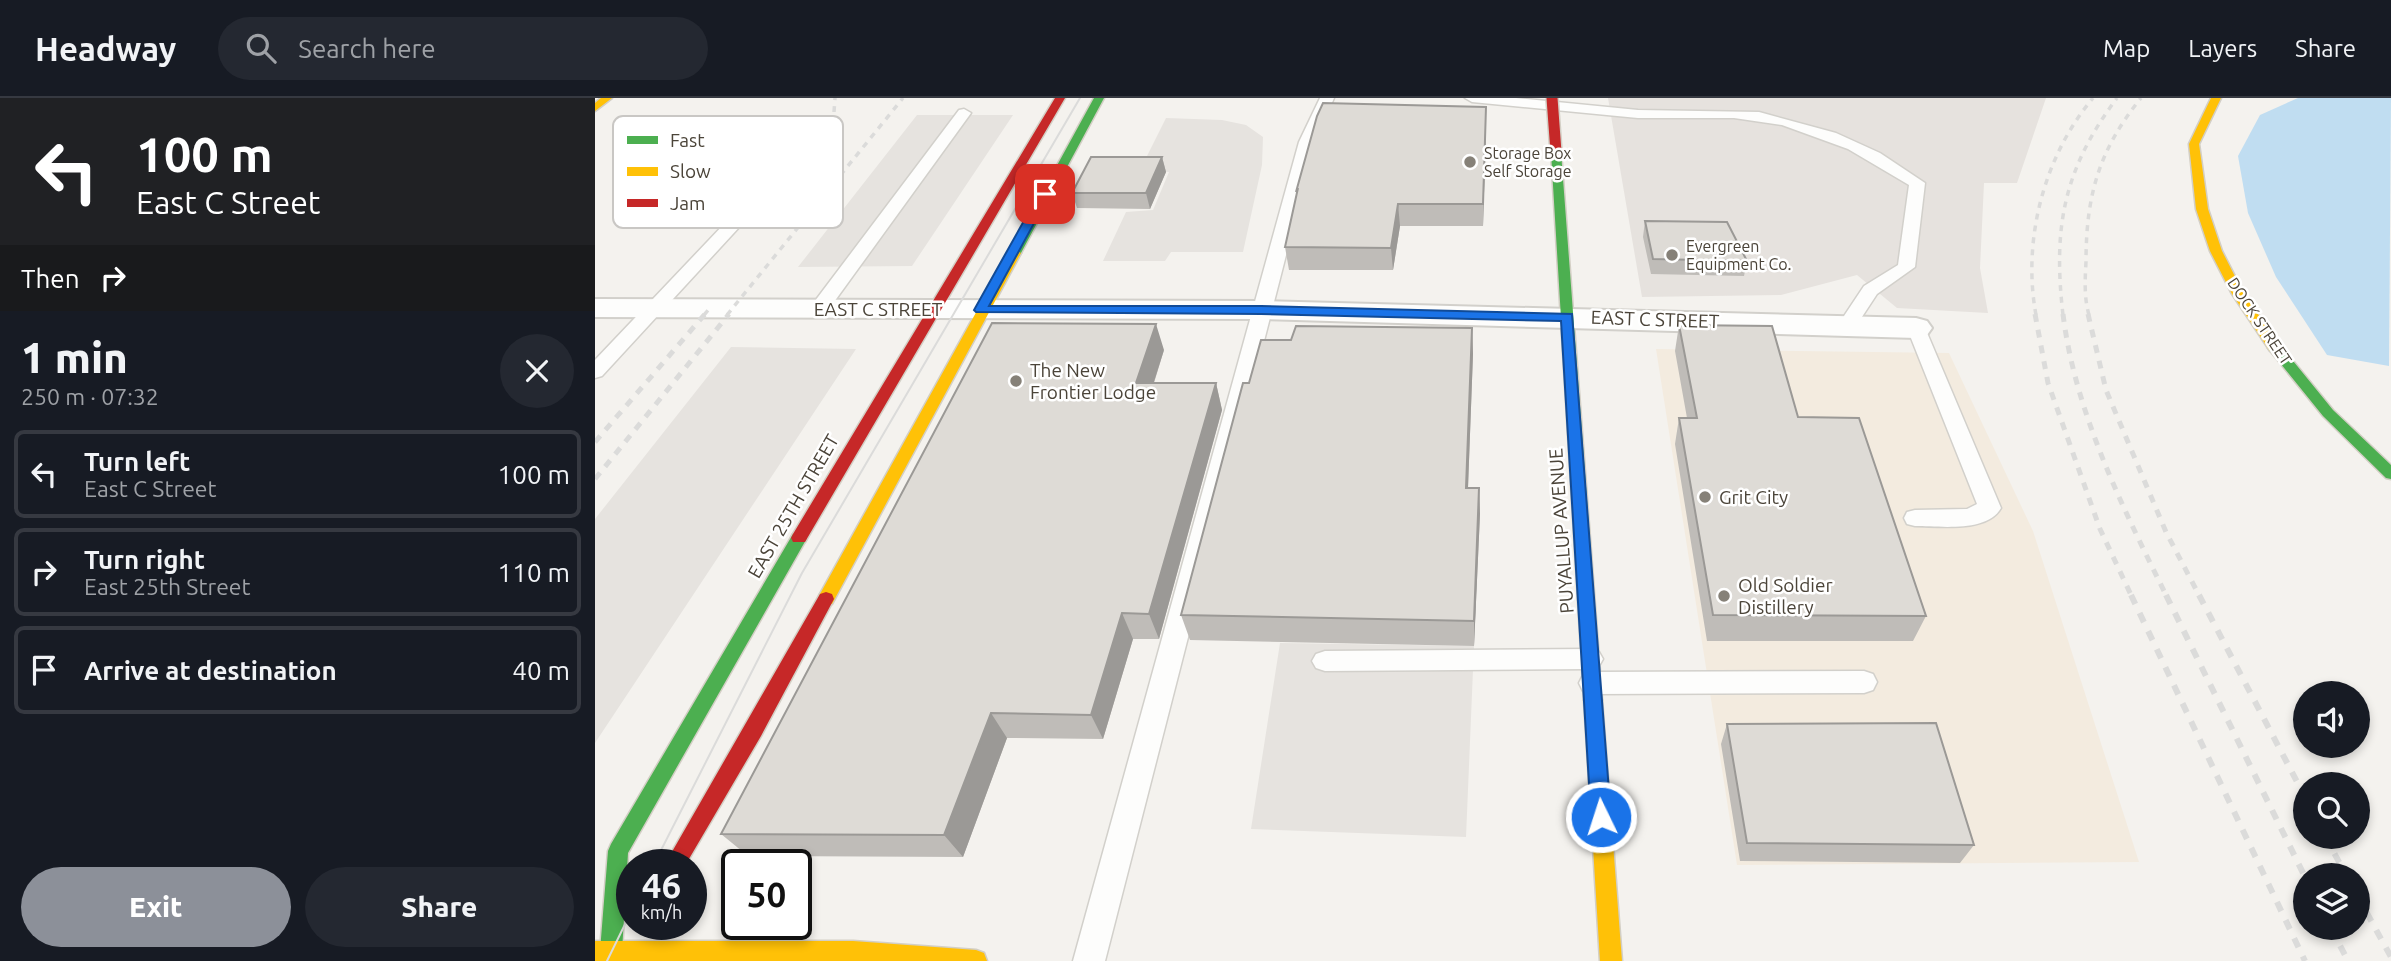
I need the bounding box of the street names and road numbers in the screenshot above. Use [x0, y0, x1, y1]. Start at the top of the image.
street label: DOCK STREET [2224, 274, 2296, 368]
street label: EAST C STREET [814, 298, 943, 320]
street label: EAST C STREET [1590, 306, 1720, 332]
street label: EAST 25TH STREET [743, 430, 843, 582]
street label: PUYALLUP AVENUE [1544, 448, 1578, 614]

